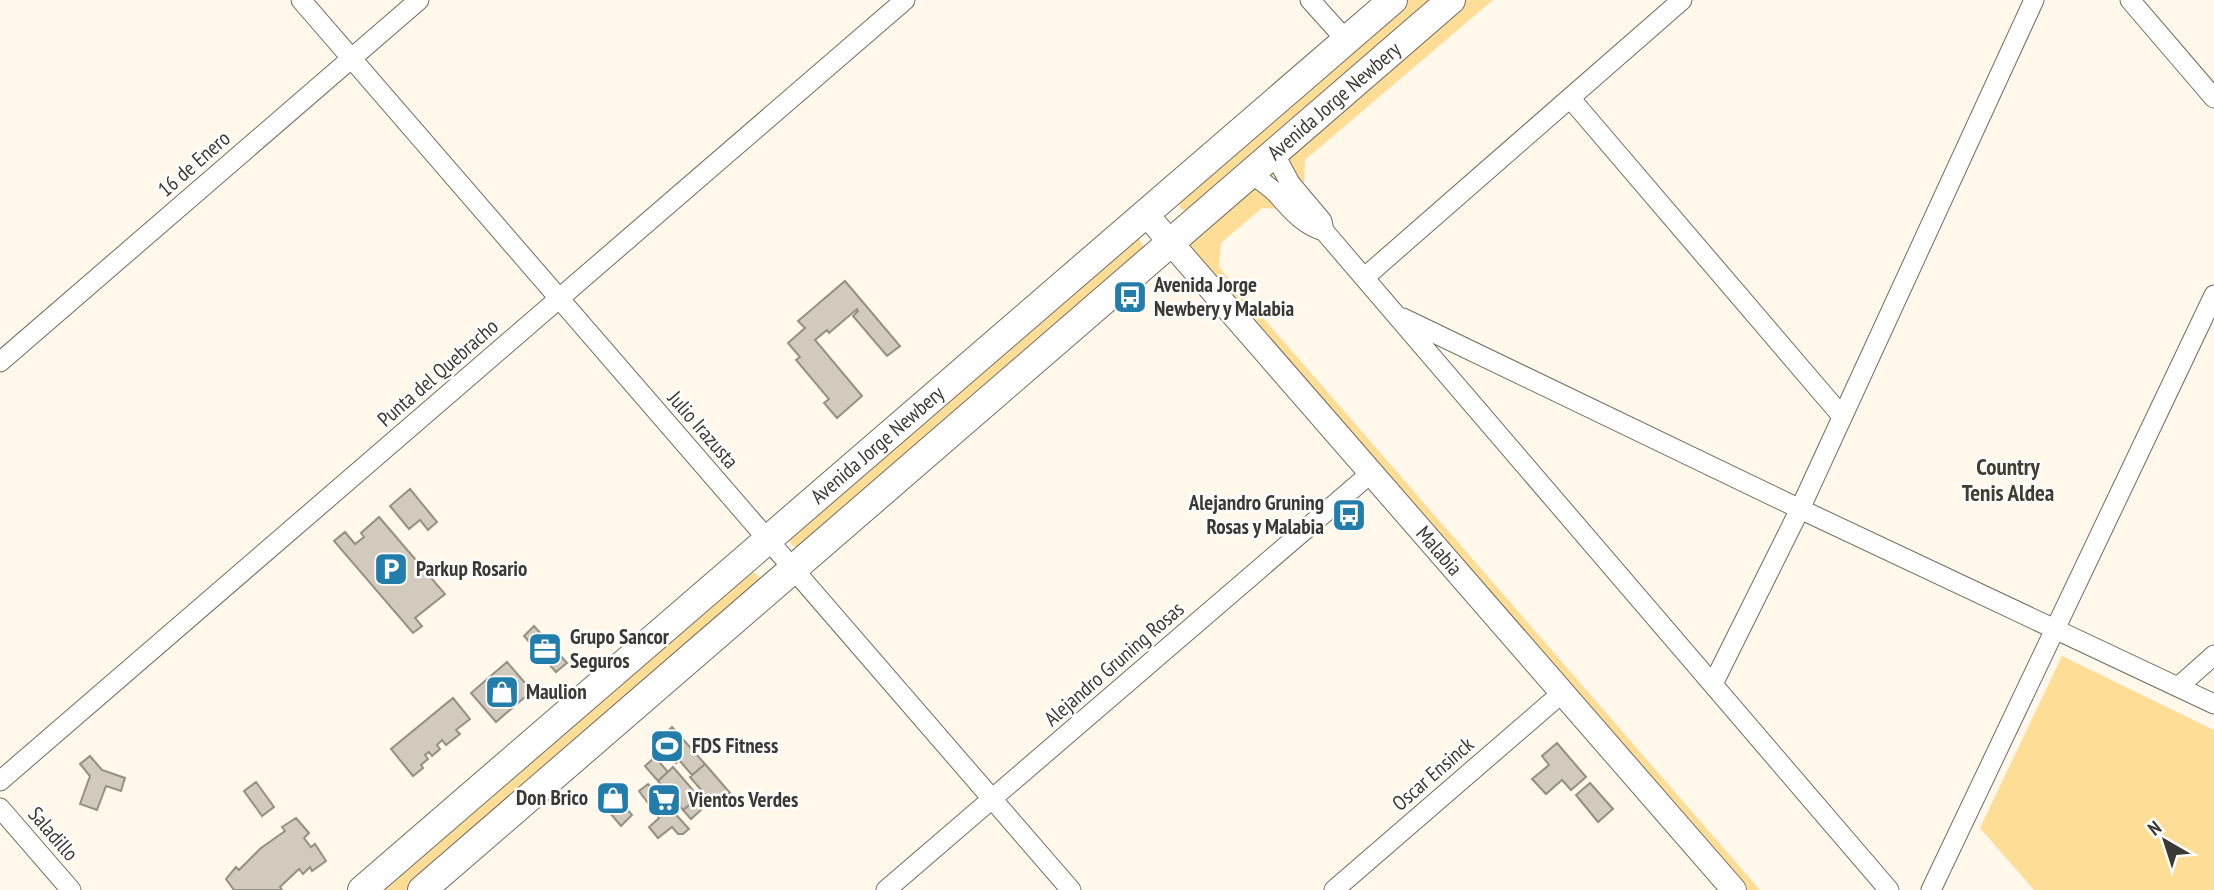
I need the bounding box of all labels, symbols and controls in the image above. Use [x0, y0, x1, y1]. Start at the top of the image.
street label: Avenida Jorge Newbery [1262, 36, 1406, 166]
street label: 16 de Enero [152, 125, 235, 202]
place label: Avenida Jorge Newbery y Malabia [1153, 271, 1294, 322]
bus stop icon: Avenida Jorge Newbery y Malabia [1111, 278, 1149, 316]
street label: Punta del Quebracho [372, 313, 504, 432]
street label: Avenida Jorge Newbery [805, 380, 950, 510]
street label: Julio Irazusta [662, 385, 744, 474]
district label: Country Tenis Aldea [1962, 452, 2054, 507]
place label: Alejandro Gruning Rosas y Malabia [1188, 489, 1324, 540]
bus stop icon: Alejandro Gruning Rosas y Malabia [1330, 496, 1368, 534]
street label: Malabia [1410, 520, 1468, 581]
parking icon: Parkup Rosario [372, 550, 410, 588]
place label: Parkup Rosario [416, 555, 527, 582]
street label: Alejandro Gruning Rosas [1038, 595, 1189, 732]
place label: Grupo Sancor Seguros [570, 623, 670, 674]
office icon: Grupo Sancor Seguros [526, 630, 564, 668]
shop icon: Maulion [483, 673, 521, 711]
place label: Maulion [526, 678, 587, 705]
sports icon: FDS Fitness [648, 727, 686, 765]
street label: Oscar Ensinck [1386, 731, 1479, 816]
place label: FDS Fitness [692, 732, 778, 759]
shop icon: Don Brico [594, 779, 632, 817]
supermarket icon: Vientos Verdes [645, 781, 683, 819]
place label: Don Brico [516, 784, 588, 811]
place label: Vientos Verdes [687, 786, 798, 813]
street label: Saladillo [22, 801, 84, 866]
north arrow [2130, 806, 2200, 876]
text: N [2143, 815, 2166, 840]

